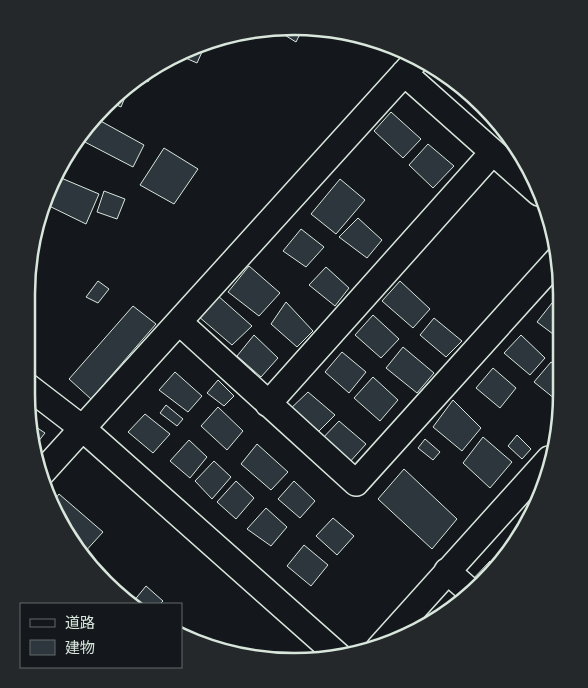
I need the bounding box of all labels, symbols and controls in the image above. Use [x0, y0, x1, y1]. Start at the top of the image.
legend [20, 603, 182, 668]
text: 道路 [65, 613, 95, 632]
text: 建物 [65, 638, 95, 657]

